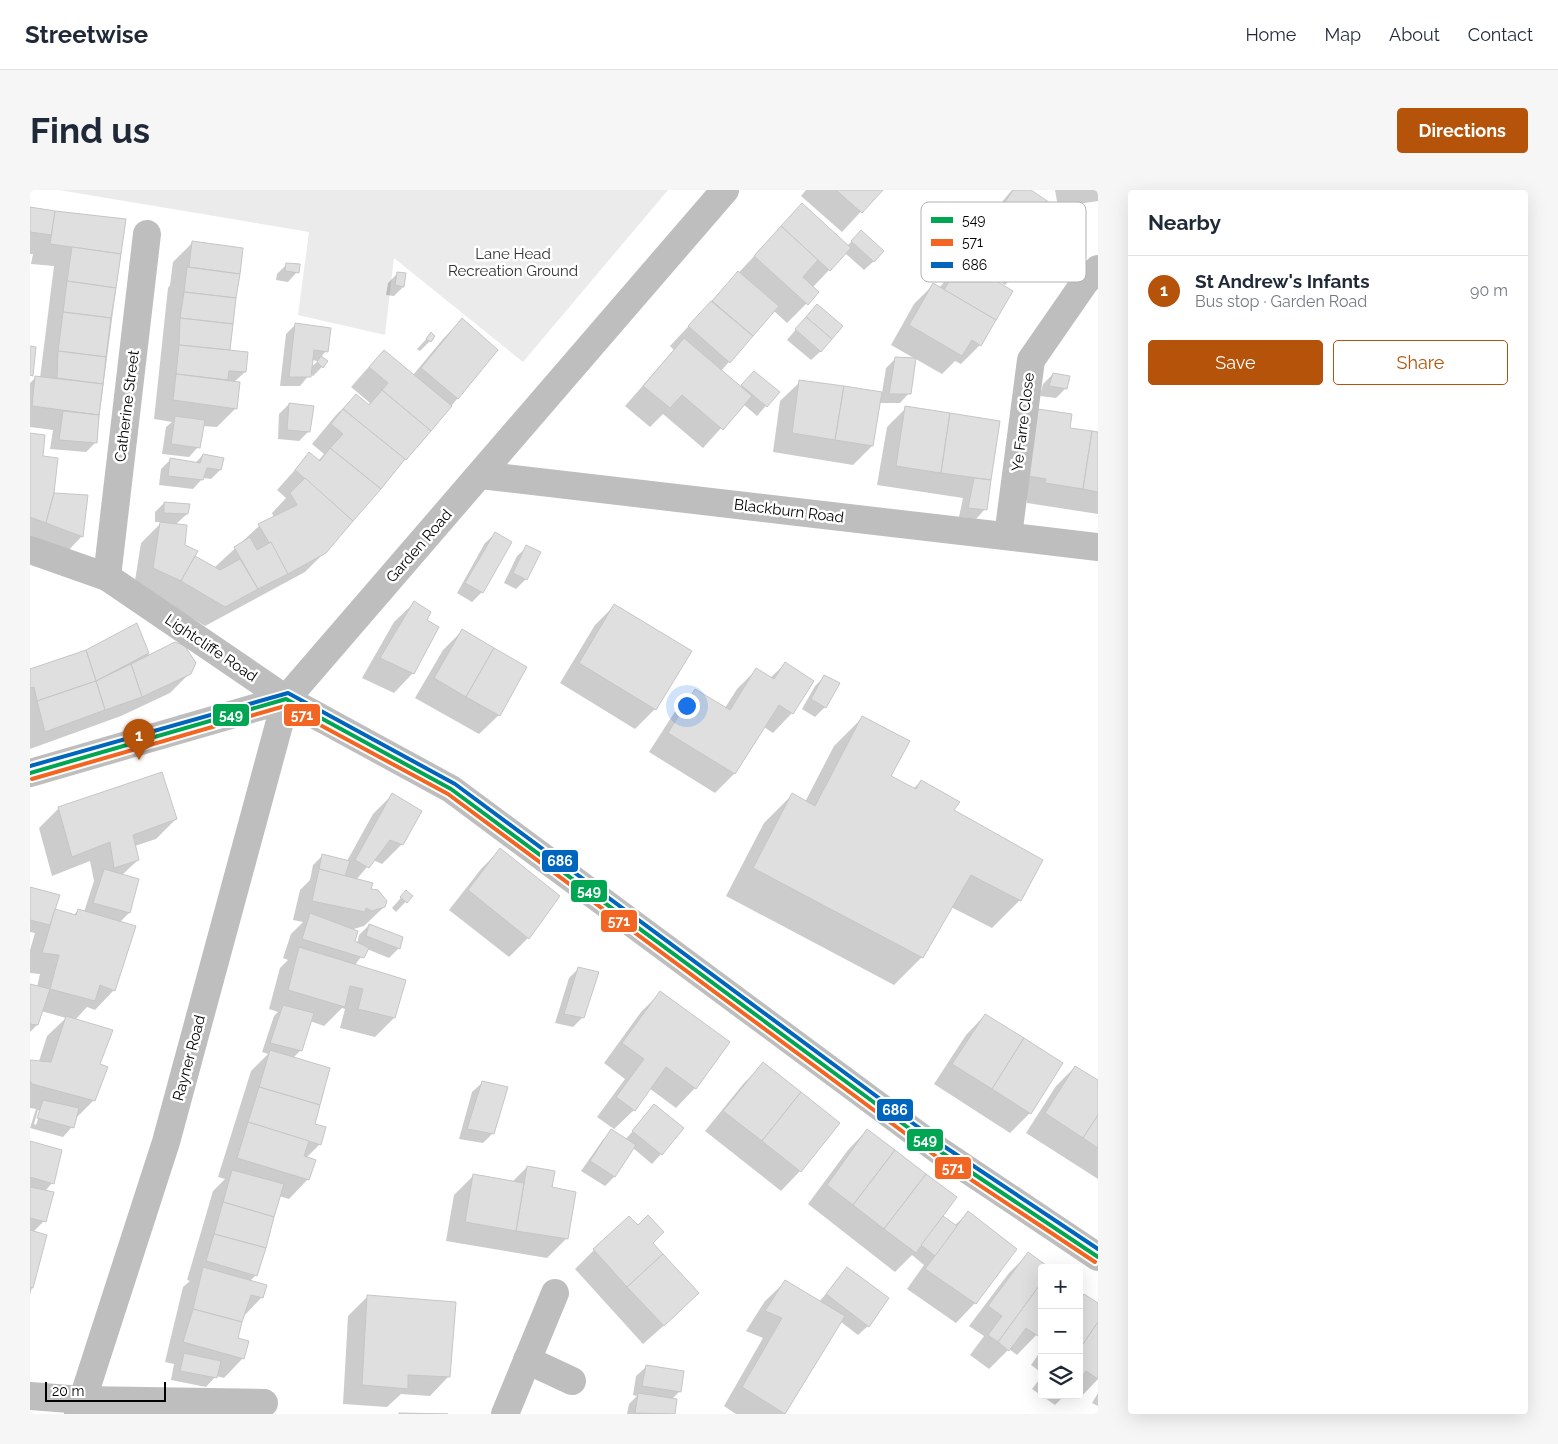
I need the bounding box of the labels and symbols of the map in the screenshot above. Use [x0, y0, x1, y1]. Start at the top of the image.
legend [921, 202, 1086, 282]
text: 549 [962, 212, 985, 228]
text: 571 [962, 234, 983, 250]
park label: Lane Head Recreation Ground [448, 245, 578, 280]
text: 686 [962, 257, 987, 273]
street label: Catherine Street [111, 349, 143, 463]
street label: Ye Farre Close [1008, 371, 1038, 472]
street label: Blackburn Road [733, 495, 845, 527]
street label: Garden Road [382, 506, 456, 586]
street label: Lightcliffe Road [161, 610, 261, 686]
your location [674, 693, 700, 719]
line badge: 549 [212, 703, 250, 727]
line badge: 571 [283, 703, 321, 727]
text: 549 [219, 707, 243, 723]
text: 571 [291, 707, 313, 723]
pin: 1 [123, 719, 155, 760]
line badge: 686 [541, 849, 579, 873]
text: 686 [547, 853, 573, 869]
line badge: 549 [570, 879, 608, 903]
text: 549 [577, 883, 601, 899]
line badge: 571 [600, 909, 638, 933]
text: 571 [608, 913, 630, 929]
street label: Rayner Road [169, 1013, 209, 1103]
line badge: 686 [876, 1098, 914, 1122]
text: 686 [882, 1102, 908, 1118]
line badge: 549 [906, 1128, 944, 1152]
text: 549 [913, 1132, 937, 1148]
line badge: 571 [934, 1156, 972, 1180]
text: 571 [942, 1160, 964, 1176]
scale bar [45, 1379, 166, 1402]

